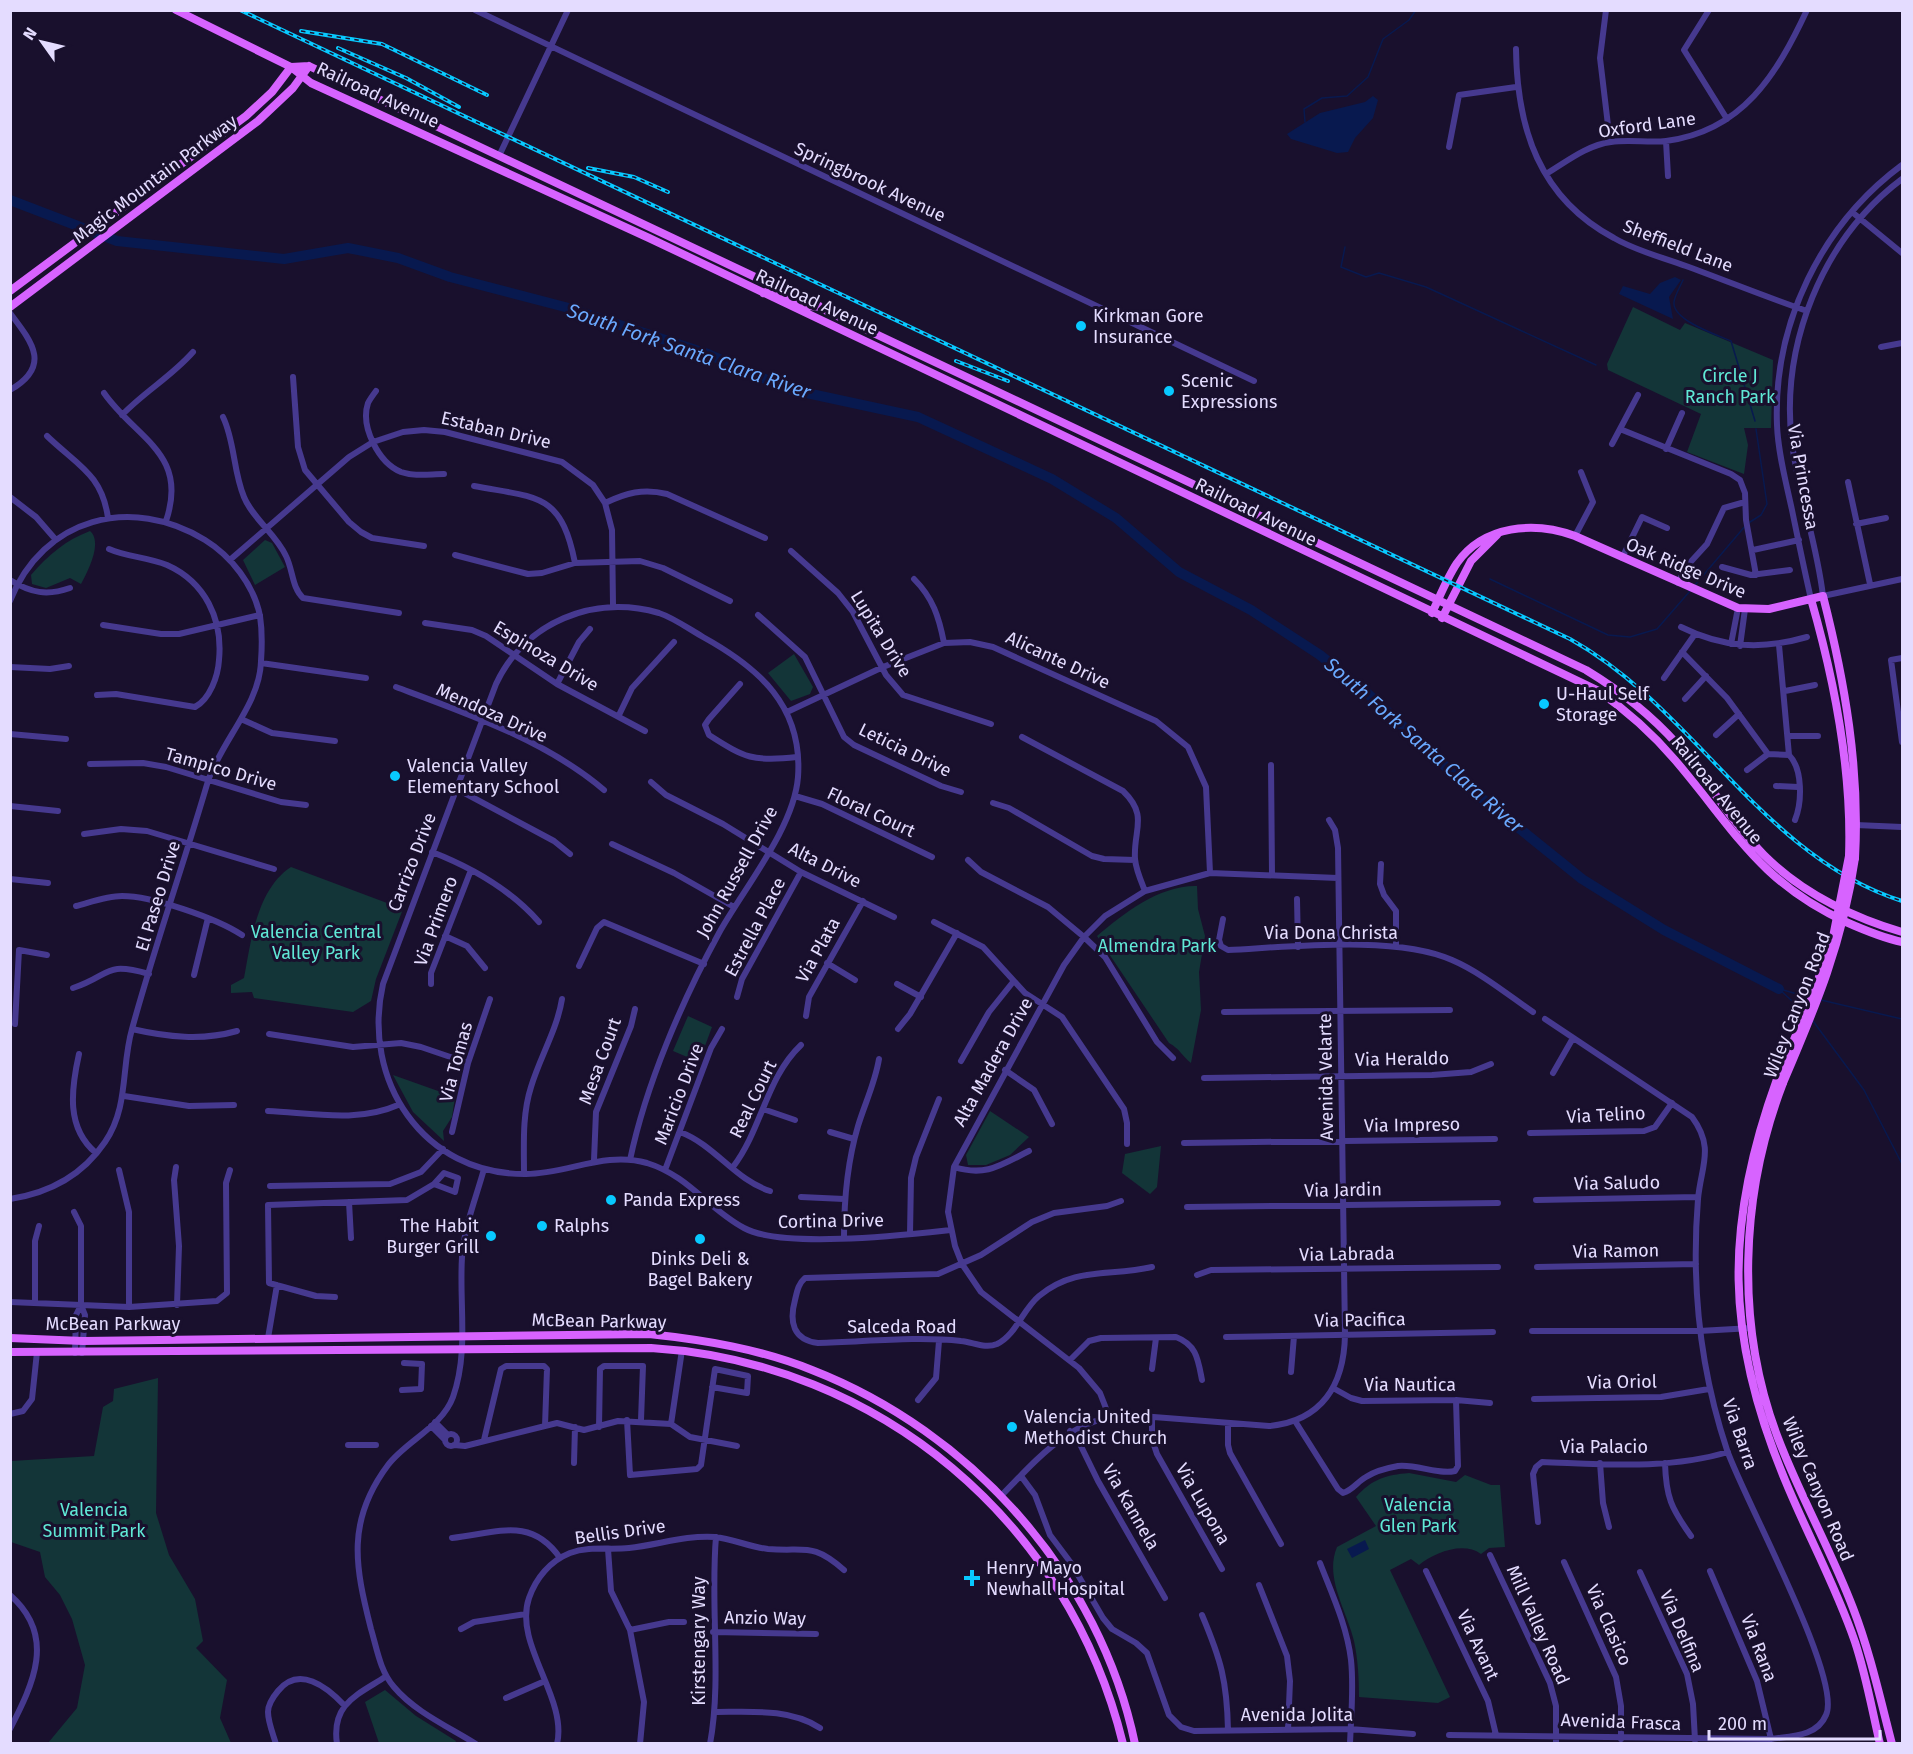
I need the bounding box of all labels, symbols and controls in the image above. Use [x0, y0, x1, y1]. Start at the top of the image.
north arrow [12, 12, 72, 72]
text: N [19, 24, 41, 44]
street label: Railroad Avenue [313, 57, 443, 133]
street label: Oxford Lane [1597, 107, 1697, 143]
street label: Magic Mountain Parkway [69, 110, 242, 248]
street label: Springbrook Avenue [791, 137, 949, 227]
street label: Sheffield Lane [1620, 215, 1736, 277]
street label: Railroad Avenue [752, 264, 882, 340]
water label: South Fork Santa Clara River [563, 298, 815, 404]
place label: Kirkman Gore Insurance [1093, 305, 1203, 348]
marker: Kirkman Gore Insurance [1074, 319, 1088, 333]
park label: Circle J Ranch Park [1685, 365, 1776, 408]
place label: Scenic Expressions [1181, 370, 1277, 413]
marker: Scenic Expressions [1162, 384, 1176, 398]
street label: Estaban Drive [439, 407, 553, 453]
street label: Via Princessa [1783, 423, 1823, 531]
street label: Railroad Avenue [1192, 473, 1320, 551]
street label: Oak Ridge Drive [1622, 533, 1750, 603]
street label: Lupita Drive [846, 587, 916, 681]
street label: Espinoza Drive [489, 616, 603, 696]
street label: Alicante Drive [1002, 626, 1114, 694]
water label: South Fork Santa Clara River [1319, 651, 1529, 839]
street label: Mendoza Drive [433, 679, 551, 747]
place label: U-Haul Self Storage [1556, 683, 1651, 726]
marker: U-Haul Self Storage [1537, 697, 1551, 711]
street label: Leticia Drive [855, 718, 955, 782]
street label: Railroad Avenue [1667, 732, 1767, 848]
street label: Tampico Drive [163, 743, 279, 795]
place label: Valencia Valley Elementary School [407, 755, 559, 798]
marker: Valencia Valley Elementary School [388, 769, 402, 783]
street label: Floral Court [824, 782, 919, 842]
street label: John Russell Drive [692, 802, 782, 942]
street label: Carrizo Drive [383, 810, 441, 914]
street label: Alta Drive [785, 837, 865, 893]
street label: El Paseo Drive [131, 838, 185, 954]
street label: Via Primero [410, 873, 462, 969]
street label: Estrella Place [720, 874, 790, 980]
street label: Via Plata [791, 914, 845, 986]
park label: Valencia Central Valley Park [251, 921, 381, 964]
street label: Via Dona Christa [1264, 922, 1398, 944]
street label: Wiley Canyon Road [1759, 929, 1835, 1081]
park label: Almendra Park [1098, 935, 1217, 957]
street label: Alta Madera Drive [948, 994, 1038, 1130]
street label: Avenida Velarte [1314, 1013, 1338, 1141]
street label: Mesa Court [574, 1014, 626, 1107]
street label: Via Tomas [435, 1020, 477, 1104]
street label: Maricio Drive [650, 1040, 708, 1148]
street label: Via Heraldo [1355, 1047, 1449, 1071]
street label: Real Court [725, 1056, 782, 1142]
street label: Via Telino [1566, 1102, 1646, 1128]
street label: Via Impreso [1364, 1113, 1460, 1137]
street label: Via Saludo [1574, 1171, 1660, 1195]
street label: Via Jardin [1304, 1178, 1382, 1202]
place label: Panda Express [623, 1189, 740, 1211]
marker: Panda Express [604, 1193, 618, 1207]
street label: Cortina Drive [778, 1209, 884, 1233]
place label: The Habit Burger Grill [386, 1215, 479, 1258]
place label: Ralphs [554, 1215, 609, 1237]
marker: Ralphs [535, 1219, 549, 1233]
marker: The Habit Burger Grill [484, 1229, 498, 1243]
marker: Dinks Deli & Bagel Bakery [693, 1232, 707, 1246]
street label: Via Ramon [1572, 1239, 1660, 1263]
street label: Via Labrada [1299, 1242, 1395, 1266]
place label: Dinks Deli & Bagel Bakery [648, 1248, 753, 1291]
street label: Via Pacifica [1314, 1308, 1406, 1332]
street label: McBean Parkway [531, 1309, 667, 1333]
street label: McBean Parkway [46, 1313, 181, 1335]
street label: Salceda Road [847, 1316, 957, 1338]
street label: Via Oriol [1587, 1370, 1657, 1394]
street label: Via Nautica [1364, 1374, 1456, 1396]
street label: Via Barra [1718, 1396, 1762, 1472]
place label: Valencia United Methodist Church [1024, 1406, 1167, 1449]
street label: Wiley Canyon Road [1778, 1413, 1858, 1565]
marker: Valencia United Methodist Church [1005, 1420, 1019, 1434]
street label: Via Palacio [1560, 1436, 1648, 1458]
street label: Via Lupona [1171, 1459, 1235, 1549]
street label: Via Kannela [1098, 1460, 1164, 1554]
park label: Valencia Glen Park [1379, 1494, 1457, 1537]
park label: Valencia Summit Park [43, 1499, 146, 1542]
street label: Bellis Drive [573, 1515, 667, 1549]
place label: Henry Mayo Newhall Hospital [986, 1557, 1125, 1600]
street label: Mill Valley Road [1502, 1562, 1574, 1688]
marker: Henry Mayo Newhall Hospital [963, 1569, 981, 1587]
street label: Kirstengary Way [688, 1576, 710, 1706]
street label: Via Clasico [1581, 1581, 1637, 1669]
street label: Via Delfina [1655, 1587, 1709, 1675]
street label: Anzio Way [724, 1606, 806, 1630]
street label: Via Avant [1452, 1606, 1504, 1684]
street label: Via Rana [1736, 1611, 1782, 1685]
scale bar [1709, 1703, 1880, 1741]
street label: Avenida Jolita [1241, 1704, 1353, 1726]
street label: Avenida Frasca [1560, 1709, 1682, 1735]
text: 200 m [1718, 1713, 1767, 1735]

